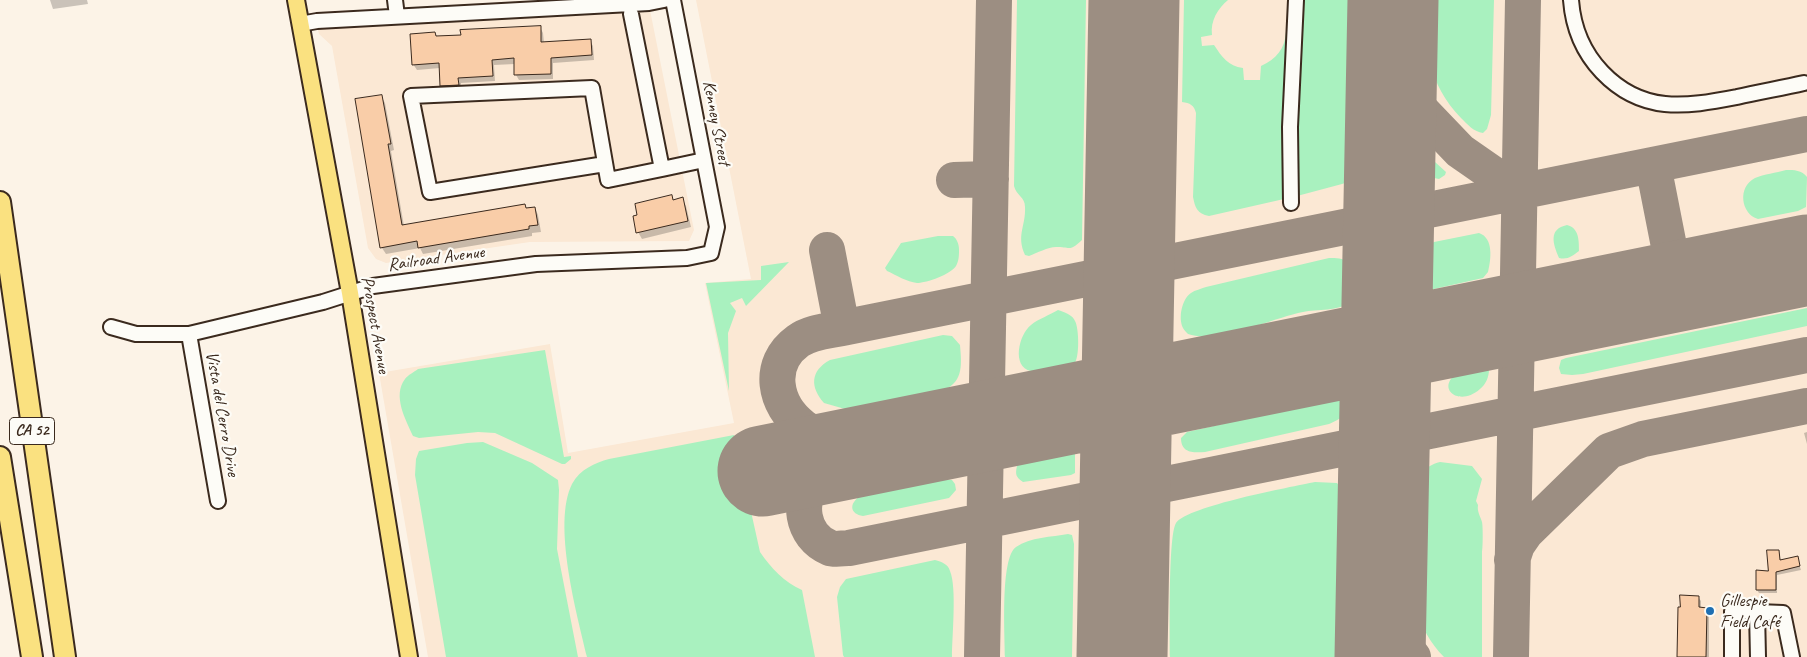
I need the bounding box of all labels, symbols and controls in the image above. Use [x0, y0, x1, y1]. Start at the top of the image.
street label: Kenney Street [697, 79, 735, 167]
street label: Railroad Avenue [386, 242, 486, 276]
street label: Prospect Avenue [356, 275, 394, 375]
street label: Vista del Cerro Drive [200, 350, 244, 478]
road number: CA 52 [10, 418, 54, 444]
place label: Gillespie Field Café [1720, 590, 1779, 632]
marker: Gillespie Field Café [1704, 605, 1716, 617]

